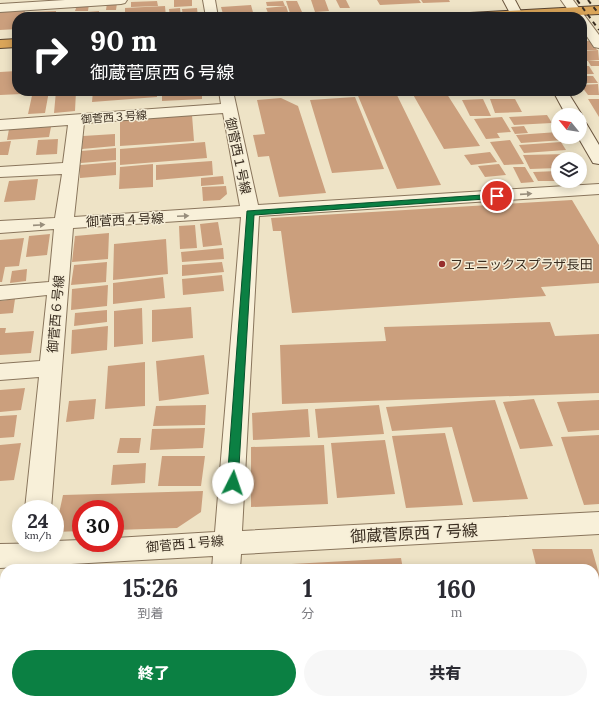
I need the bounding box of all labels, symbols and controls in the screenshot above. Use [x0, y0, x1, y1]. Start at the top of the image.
text: 90 m [90, 23, 157, 59]
icon: right [24, 28, 76, 80]
text: 御蔵菅原西６号線 [90, 61, 234, 84]
street label: 御菅西３号線 [80, 108, 147, 126]
north arrow [551, 108, 587, 144]
map controls [551, 108, 587, 188]
street label: 御菅西１号線 [222, 116, 254, 196]
button: layers [551, 152, 587, 188]
pin [480, 179, 514, 213]
icon: arrive [486, 185, 508, 207]
one-way arrow [520, 191, 532, 198]
street label: 御菅西４号線 [86, 209, 164, 231]
one-way arrow [177, 213, 189, 220]
one-way arrow [33, 221, 45, 228]
place label: フェニックスプラザ長田 [450, 256, 593, 273]
marker: フェニックスプラザ長田 [437, 259, 447, 269]
street label: 御菅西６号線 [44, 274, 68, 354]
position arrow [212, 462, 254, 504]
speed limit sign: 30 [72, 500, 124, 552]
text: 24 [27, 508, 49, 533]
street label: 御蔵菅原西７号線 [350, 520, 478, 546]
text: km/h [24, 529, 52, 542]
street label: 御菅西１号線 [145, 532, 225, 556]
text: 15:26 [123, 573, 178, 604]
text: 1 [303, 573, 313, 604]
text: 160 [437, 574, 476, 605]
text: m [451, 604, 462, 621]
text: 到着 [138, 605, 164, 622]
text: 分 [301, 605, 314, 622]
button: 終了 [12, 650, 296, 696]
button: 共有 [304, 650, 587, 696]

